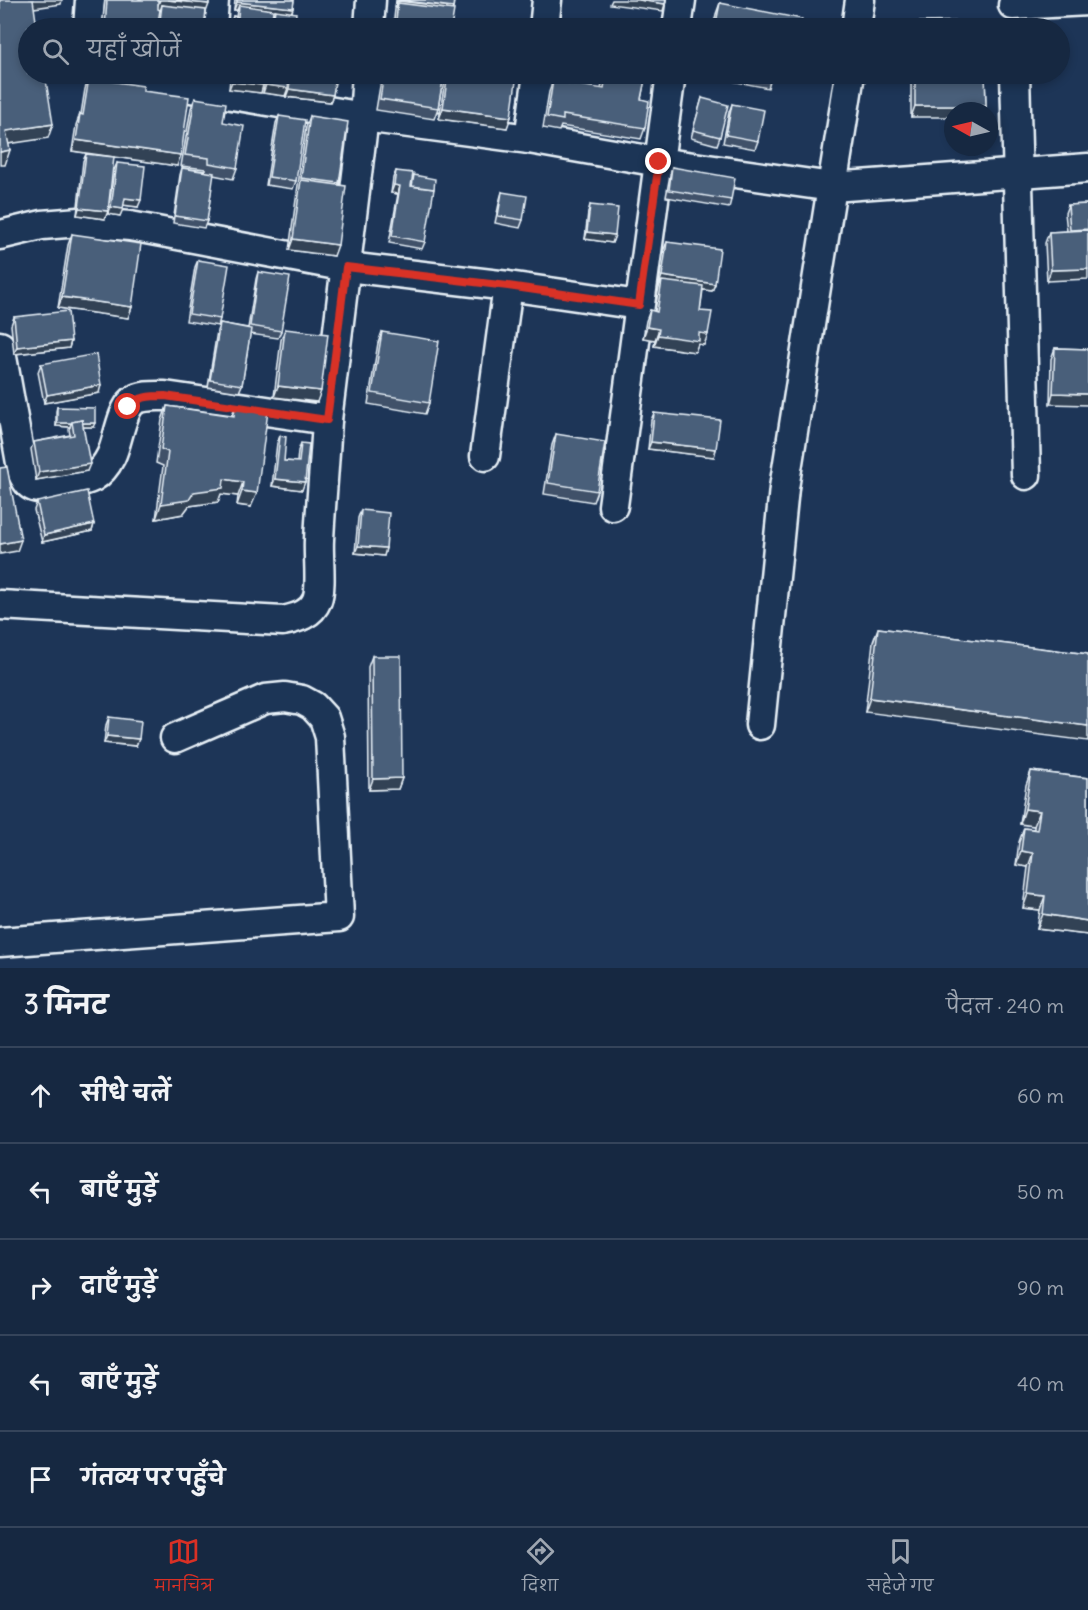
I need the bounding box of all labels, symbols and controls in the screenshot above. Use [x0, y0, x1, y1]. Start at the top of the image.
search box [18, 18, 1070, 84]
icon: search [39, 35, 72, 68]
text: यहाँ खोजें [87, 35, 181, 63]
north arrow [944, 102, 998, 156]
route end [645, 148, 671, 174]
route start [114, 393, 140, 419]
text: 3 मिनट [24, 988, 108, 1021]
text: पैदल · 240 m [946, 993, 1064, 1018]
icon: ahead [24, 1079, 57, 1112]
text: सीधे चलें [81, 1079, 171, 1107]
text: 60 m [1017, 1083, 1064, 1108]
icon: left [24, 1175, 57, 1208]
text: बाएँ मुड़ें [81, 1175, 158, 1203]
text: 50 m [1017, 1179, 1064, 1204]
icon: right [24, 1271, 57, 1304]
text: दाएँ मुड़ें [81, 1271, 157, 1299]
text: 90 m [1017, 1275, 1064, 1300]
icon: left [24, 1367, 57, 1400]
text: बाएँ मुड़ें [81, 1367, 158, 1395]
text: 40 m [1017, 1371, 1064, 1396]
icon: arrive [24, 1463, 57, 1496]
text: गंतव्य पर पहुँचे [81, 1463, 225, 1491]
tab: मानचित्र [154, 1535, 213, 1603]
tab: दिशा [522, 1535, 558, 1603]
tab: सहेजे गए [867, 1535, 934, 1603]

